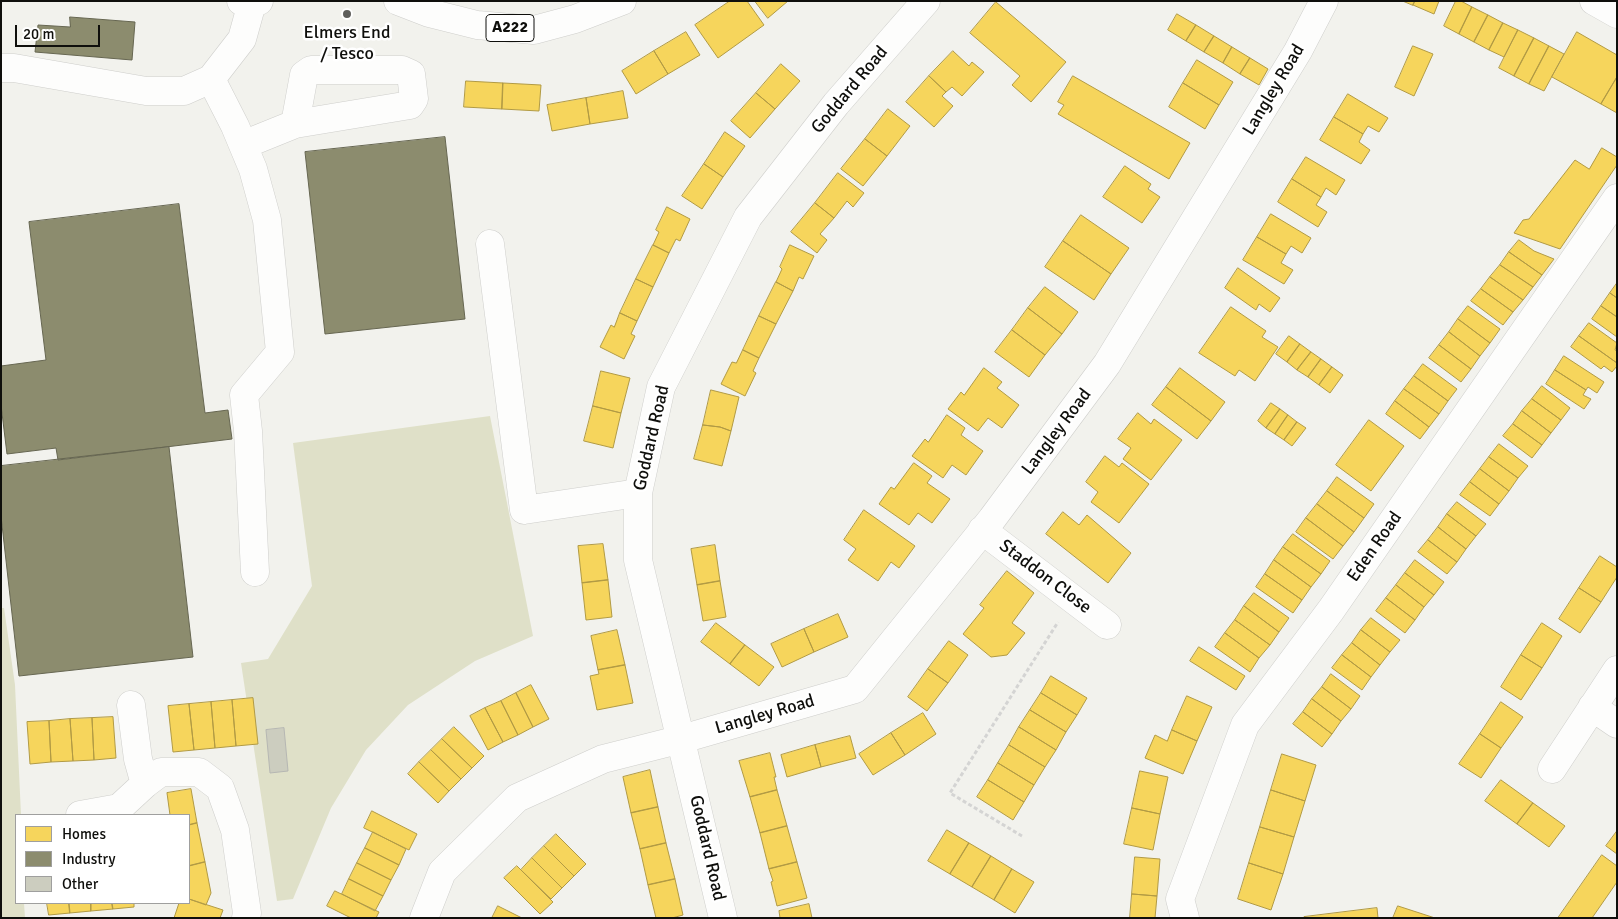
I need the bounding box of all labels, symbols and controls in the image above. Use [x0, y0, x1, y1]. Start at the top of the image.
marker: Elmers End / Tesco [341, 8, 353, 20]
road number: A222 [486, 14, 534, 42]
scale bar [18, 15, 102, 47]
place label: Elmers End / Tesco [304, 22, 390, 64]
text: 20 m [23, 25, 54, 43]
street label: Langley Road [1238, 41, 1310, 139]
street label: Goddard Road [807, 42, 893, 138]
street label: Goddard Road [629, 383, 675, 493]
street label: Langley Road [1018, 385, 1096, 479]
street label: Eden Road [1343, 508, 1407, 586]
street label: Staddon Close [995, 535, 1095, 619]
street label: Langley Road [713, 690, 817, 740]
street label: Goddard Road [684, 793, 730, 903]
legend [15, 814, 190, 904]
text: Homes [62, 825, 106, 843]
text: Industry [62, 850, 115, 868]
text: Other [62, 875, 98, 893]

